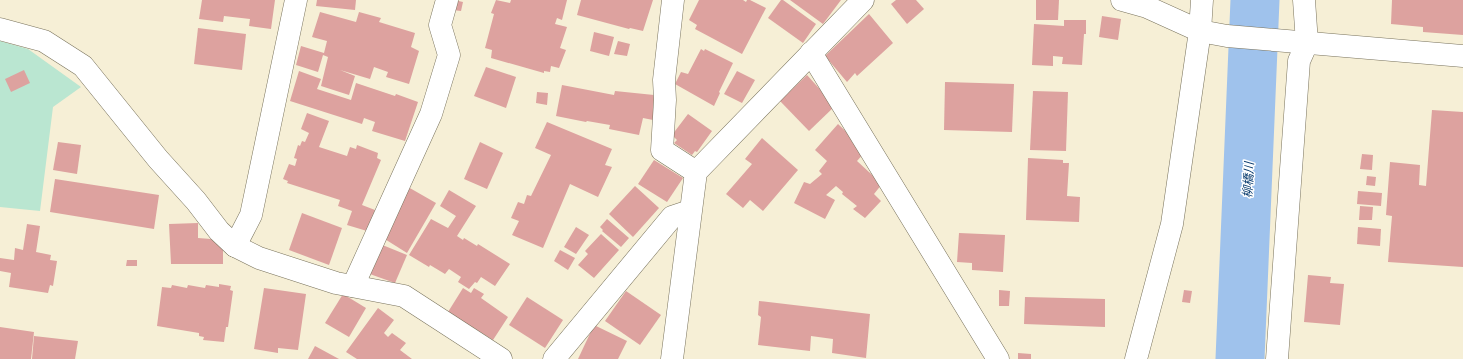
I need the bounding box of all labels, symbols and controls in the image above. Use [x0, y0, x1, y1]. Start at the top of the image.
water label: 柳橋川 [1240, 160, 1257, 198]

